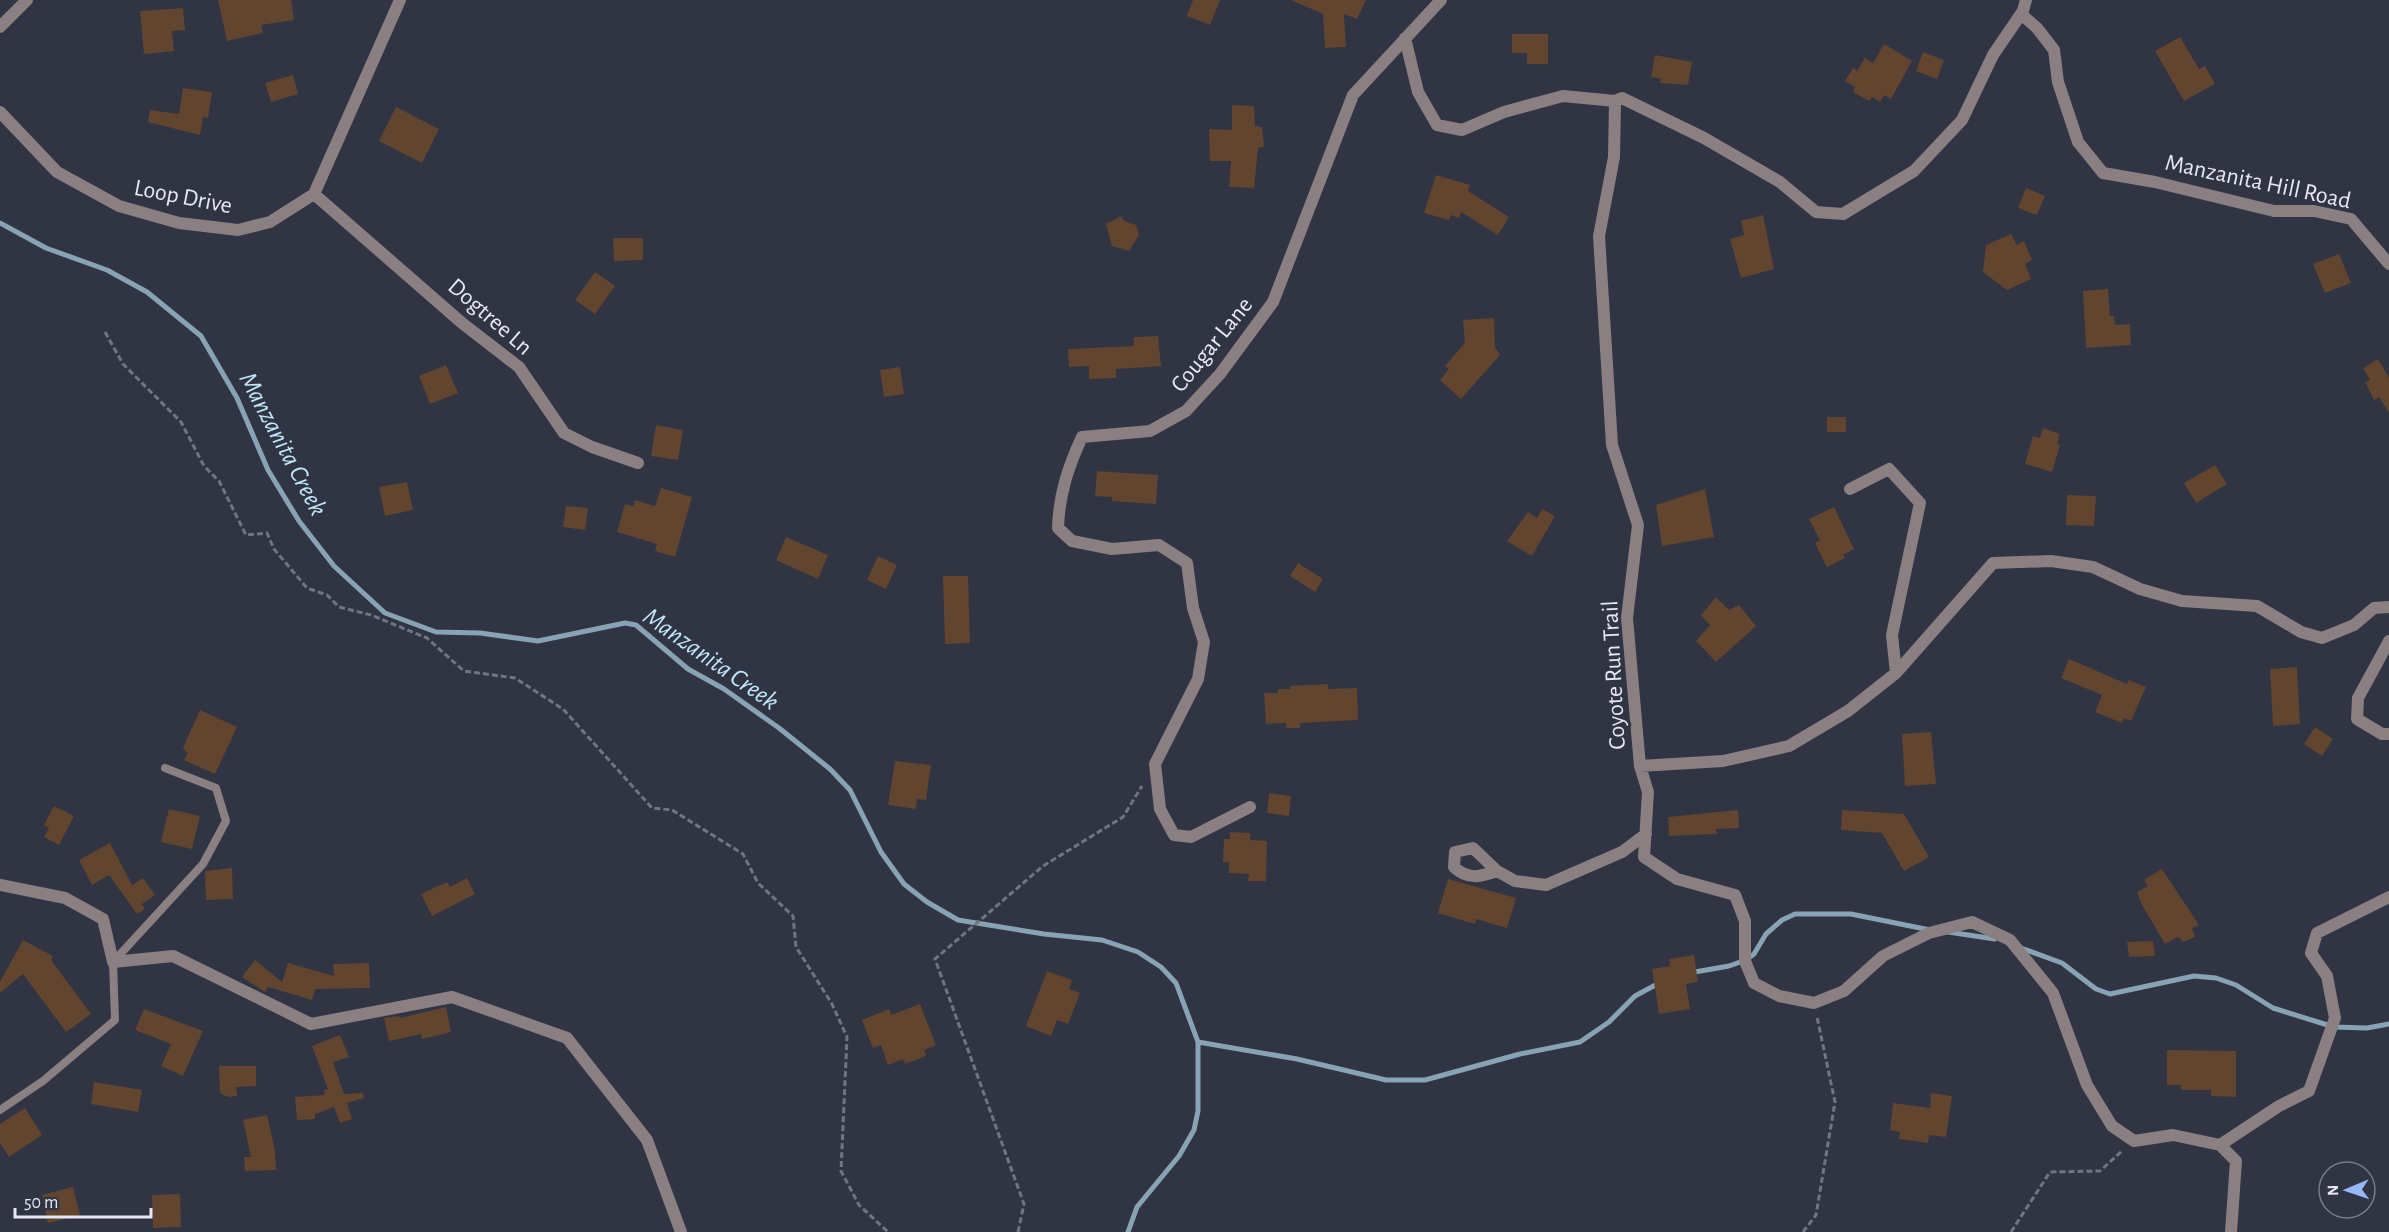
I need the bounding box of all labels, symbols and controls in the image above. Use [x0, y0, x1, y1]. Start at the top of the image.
street label: Manzanita Hill Road [2163, 151, 2353, 213]
street label: Loop Drive [132, 176, 234, 218]
street label: Dogtree Ln [443, 274, 537, 360]
street label: Cougar Lane [1167, 293, 1257, 397]
water label: Manzanita Creek [234, 368, 332, 520]
street label: Coyote Run Trail [1598, 600, 1630, 750]
water label: Manzanita Creek [639, 603, 783, 715]
north arrow [2317, 1160, 2377, 1220]
scale bar [15, 1181, 152, 1219]
text: N [2325, 1185, 2341, 1196]
text: 50 m [24, 1194, 58, 1212]

